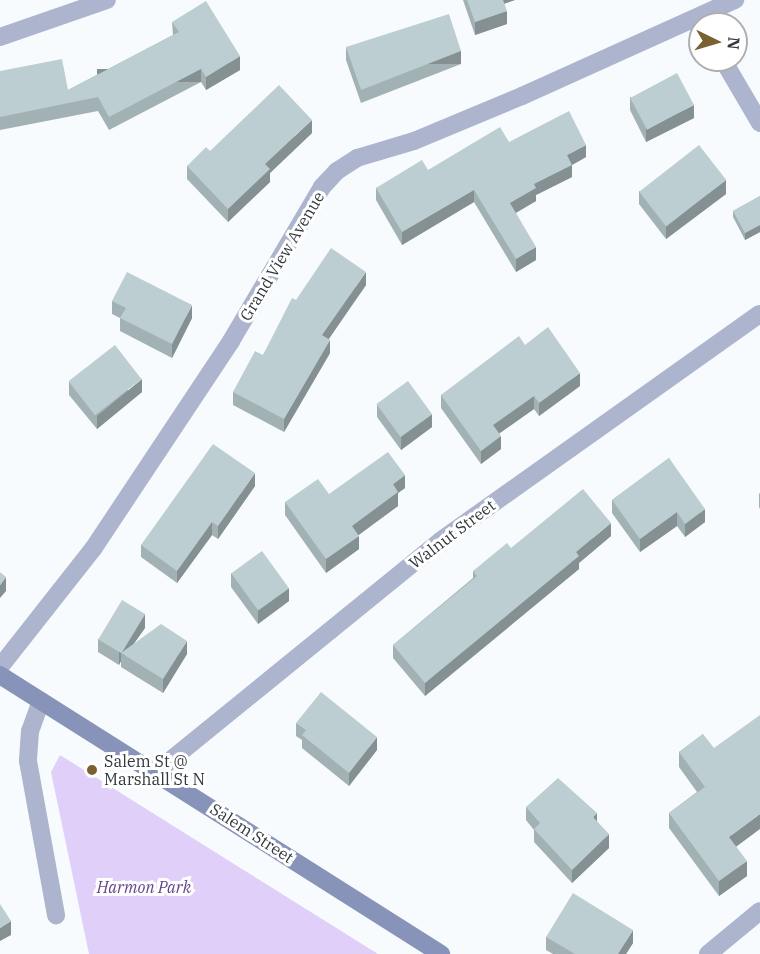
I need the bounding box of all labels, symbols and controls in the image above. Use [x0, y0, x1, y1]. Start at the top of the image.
north arrow [688, 12, 748, 72]
text: N [723, 36, 744, 51]
street label: Grand View Avenue [236, 188, 328, 324]
street label: Walnut Street [405, 495, 499, 573]
place label: Salem St @ Marshall St N [104, 751, 205, 789]
marker: Salem St @ Marshall St N [85, 763, 99, 777]
street label: Salem Street [207, 799, 297, 867]
park label: Harmon Park [97, 877, 191, 897]

